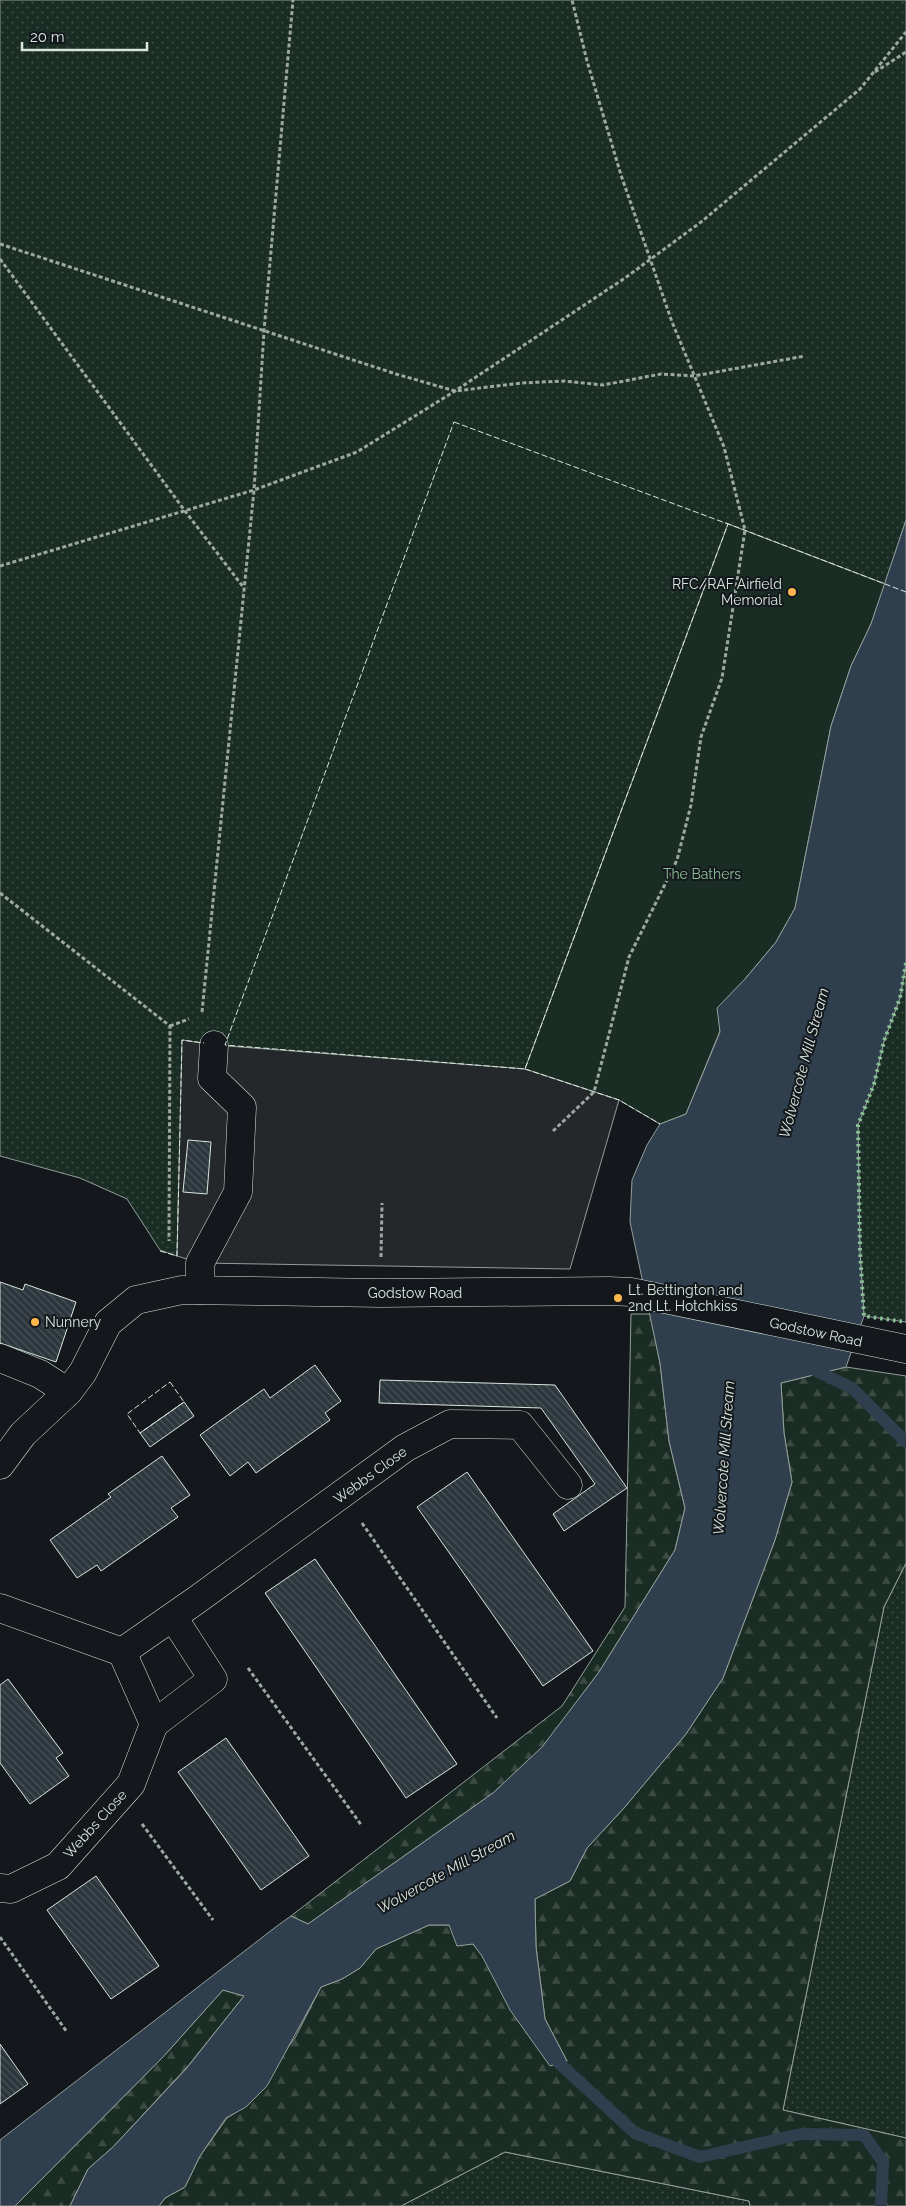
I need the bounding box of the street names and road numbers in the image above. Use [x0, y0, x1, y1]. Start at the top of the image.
street label: Godstow Road [368, 1285, 462, 1301]
street label: Godstow Road [768, 1314, 864, 1350]
street label: Webbs Close [330, 1443, 410, 1507]
street label: Webbs Close [60, 1787, 130, 1861]

